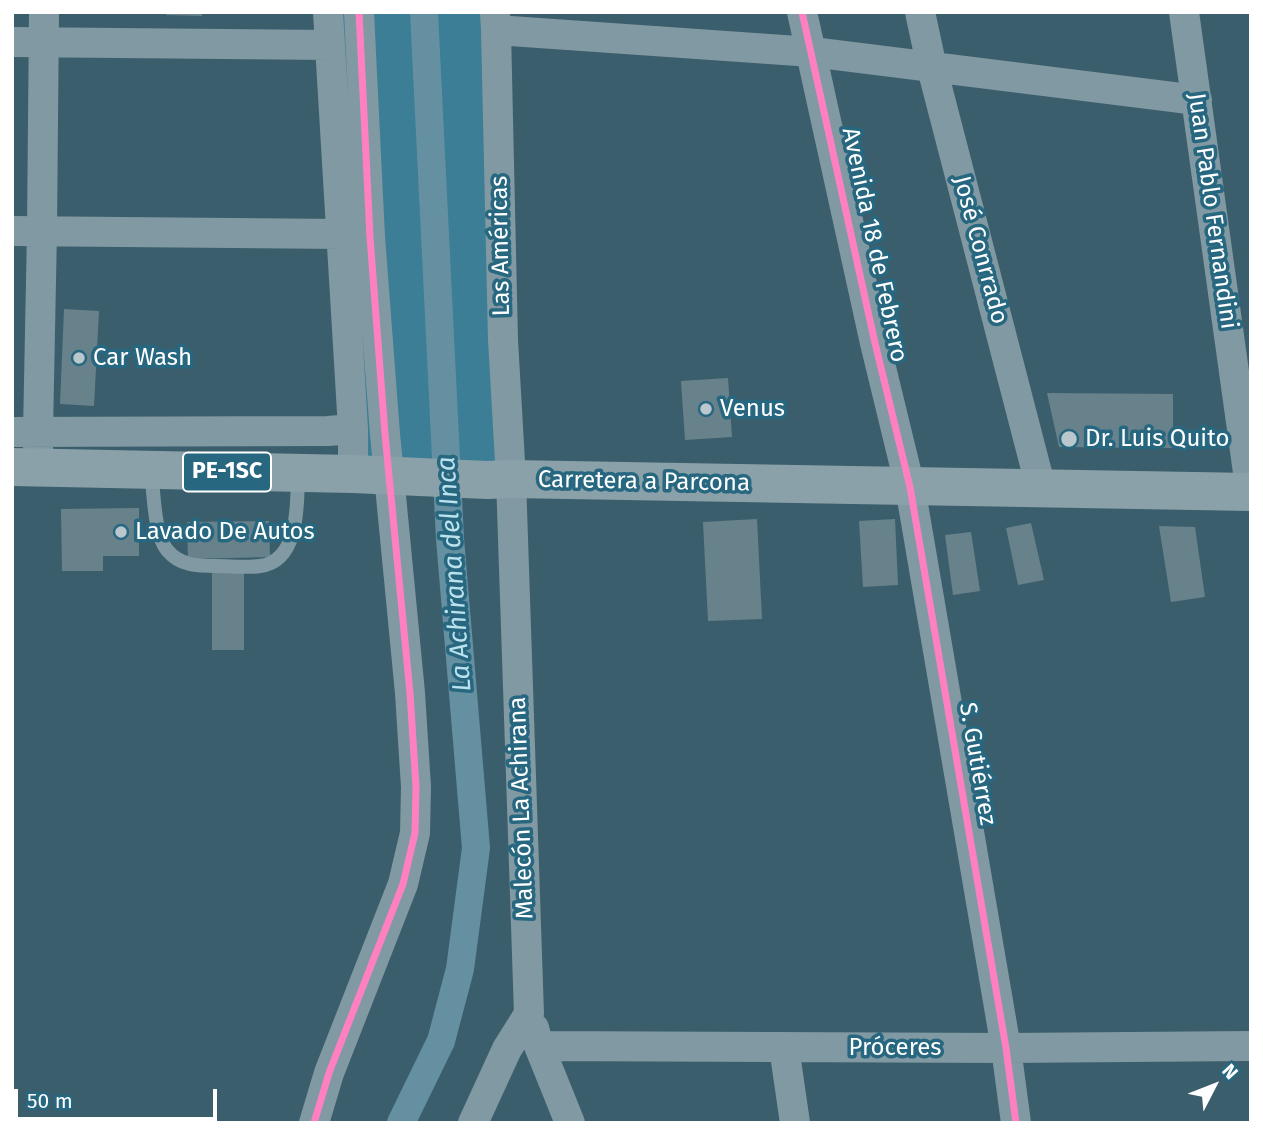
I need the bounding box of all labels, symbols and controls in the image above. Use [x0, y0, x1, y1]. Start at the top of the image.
street label: Juan Pablo Fernandini [1181, 91, 1243, 331]
street label: Avenida 18 de Febrero [835, 125, 913, 365]
street label: José Conrrado [946, 173, 1014, 327]
street label: Las Américas [485, 175, 517, 317]
place label: Car Wash [93, 344, 192, 372]
marker: Car Wash [71, 350, 87, 366]
place label: Venus [720, 395, 785, 423]
marker: Venus [698, 401, 714, 417]
place label: Dr. Luis Quito [1085, 425, 1229, 453]
marker: Dr. Luis Quito [1059, 429, 1079, 449]
road number: PE-1SC [183, 452, 271, 492]
water label: La Achirana del Inca [431, 455, 479, 693]
street label: Carretera a Parcona [538, 466, 750, 498]
place label: Lavado De Autos [135, 518, 315, 546]
marker: Lavado De Autos [113, 524, 129, 540]
street label: Malecón La Achirana [504, 696, 540, 920]
street label: S. Gutiérrez [952, 700, 1002, 828]
street label: Próceres [849, 1034, 941, 1062]
north arrow [1179, 1051, 1249, 1121]
text: N [1217, 1059, 1243, 1084]
scale bar [18, 1076, 220, 1120]
text: 50 m [27, 1088, 73, 1114]

